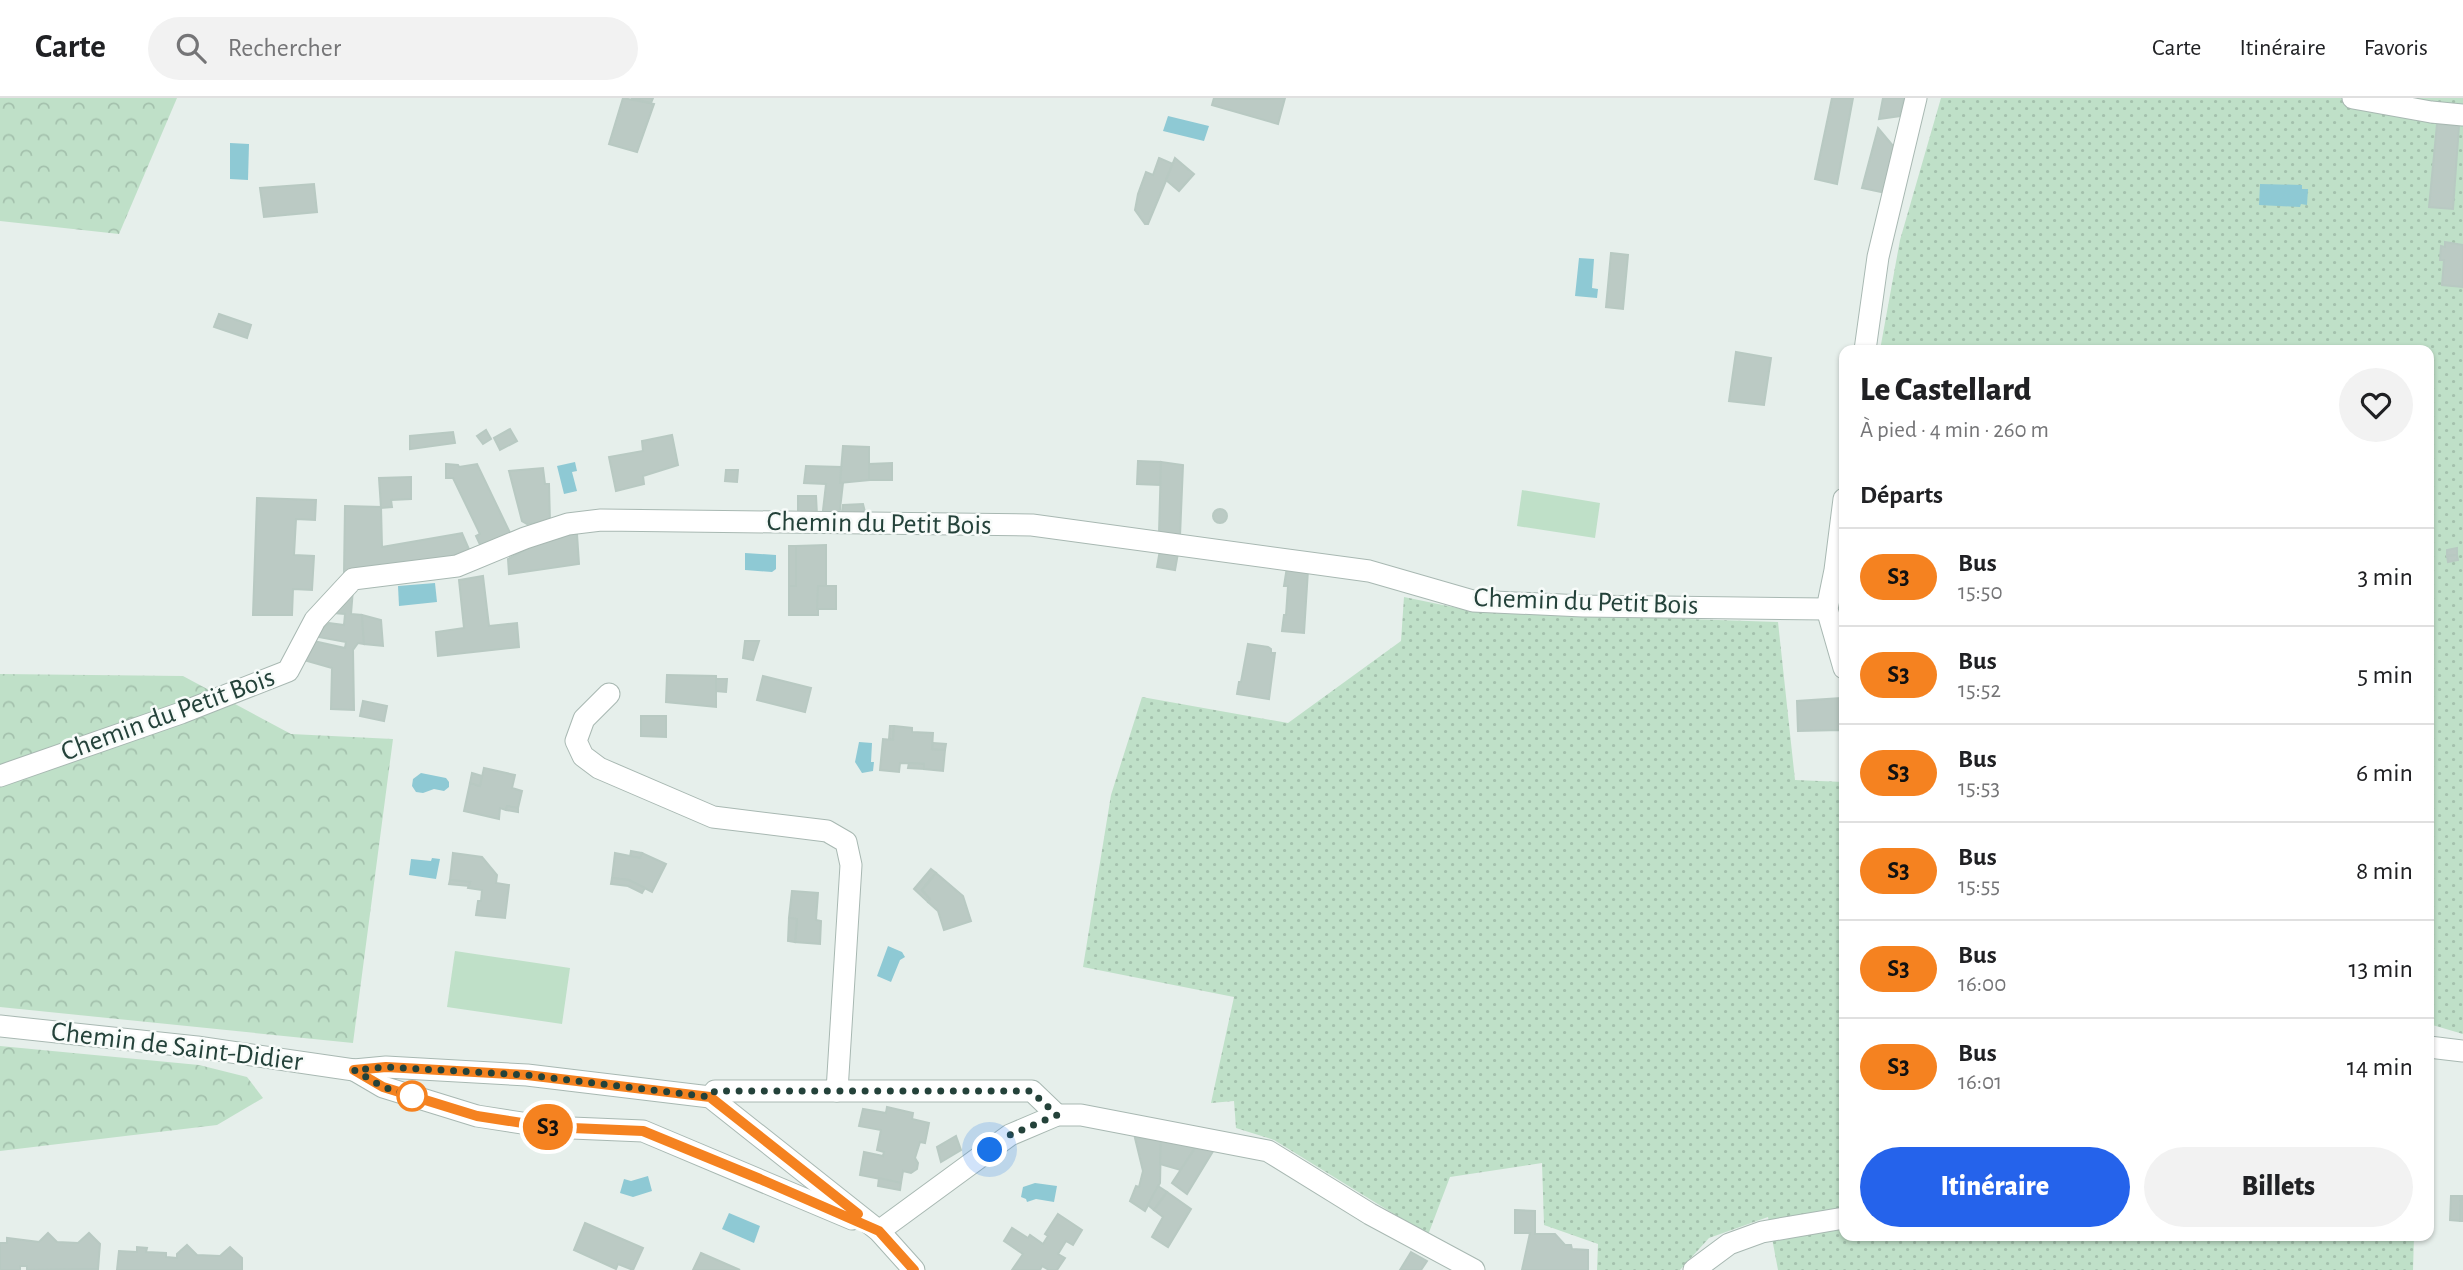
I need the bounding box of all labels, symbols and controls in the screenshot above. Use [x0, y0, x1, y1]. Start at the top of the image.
search box [148, 17, 638, 80]
icon: search [172, 29, 210, 67]
text: Carte [35, 31, 106, 64]
text: Rechercher [228, 35, 341, 61]
text: Carte [2152, 36, 2201, 60]
text: Itinéraire [2239, 36, 2326, 60]
text: Favoris [2364, 36, 2428, 60]
button: heart [2339, 368, 2413, 442]
text: Le Castellard [1860, 374, 2031, 407]
text: À pied · 4 min · 260 m [1860, 419, 2049, 442]
text: Départs [1860, 482, 1943, 508]
street label: Chemin du Petit Bois [766, 508, 992, 540]
text: Bus [1958, 550, 1997, 576]
text: 3 min [2357, 564, 2413, 590]
text: S3 [1887, 565, 1910, 589]
text: 15:50 [1958, 581, 2003, 604]
street label: Chemin du Petit Bois [1473, 584, 1699, 620]
text: Bus [1958, 648, 1997, 674]
text: 5 min [2357, 662, 2413, 688]
street label: Chemin du Petit Bois [58, 663, 278, 767]
text: S3 [1887, 663, 1910, 687]
text: 15:52 [1958, 679, 2001, 702]
text: Bus [1958, 746, 1997, 772]
text: 6 min [2356, 760, 2413, 786]
text: S3 [1887, 761, 1910, 785]
text: 15:53 [1958, 777, 2000, 800]
text: Bus [1958, 844, 1997, 870]
text: 8 min [2356, 858, 2413, 884]
text: S3 [1887, 859, 1910, 883]
text: 15:55 [1958, 875, 2000, 898]
text: Bus [1958, 942, 1997, 968]
text: 13 min [2349, 956, 2413, 982]
text: S3 [1887, 957, 1910, 981]
text: 16:00 [1958, 973, 2006, 996]
street label: Chemin de Saint-Didier [49, 1018, 305, 1076]
text: Bus [1958, 1040, 1997, 1066]
text: 14 min [2347, 1054, 2413, 1080]
text: S3 [1887, 1055, 1910, 1079]
text: 16:01 [1958, 1071, 2002, 1094]
unlabelled marker [397, 1081, 427, 1111]
line badge: S3 [516, 1104, 580, 1150]
text: S3 [537, 1115, 559, 1139]
your location [972, 1132, 1007, 1167]
button: Itinéraire [1860, 1147, 2130, 1227]
button: Billets [2144, 1147, 2413, 1227]

